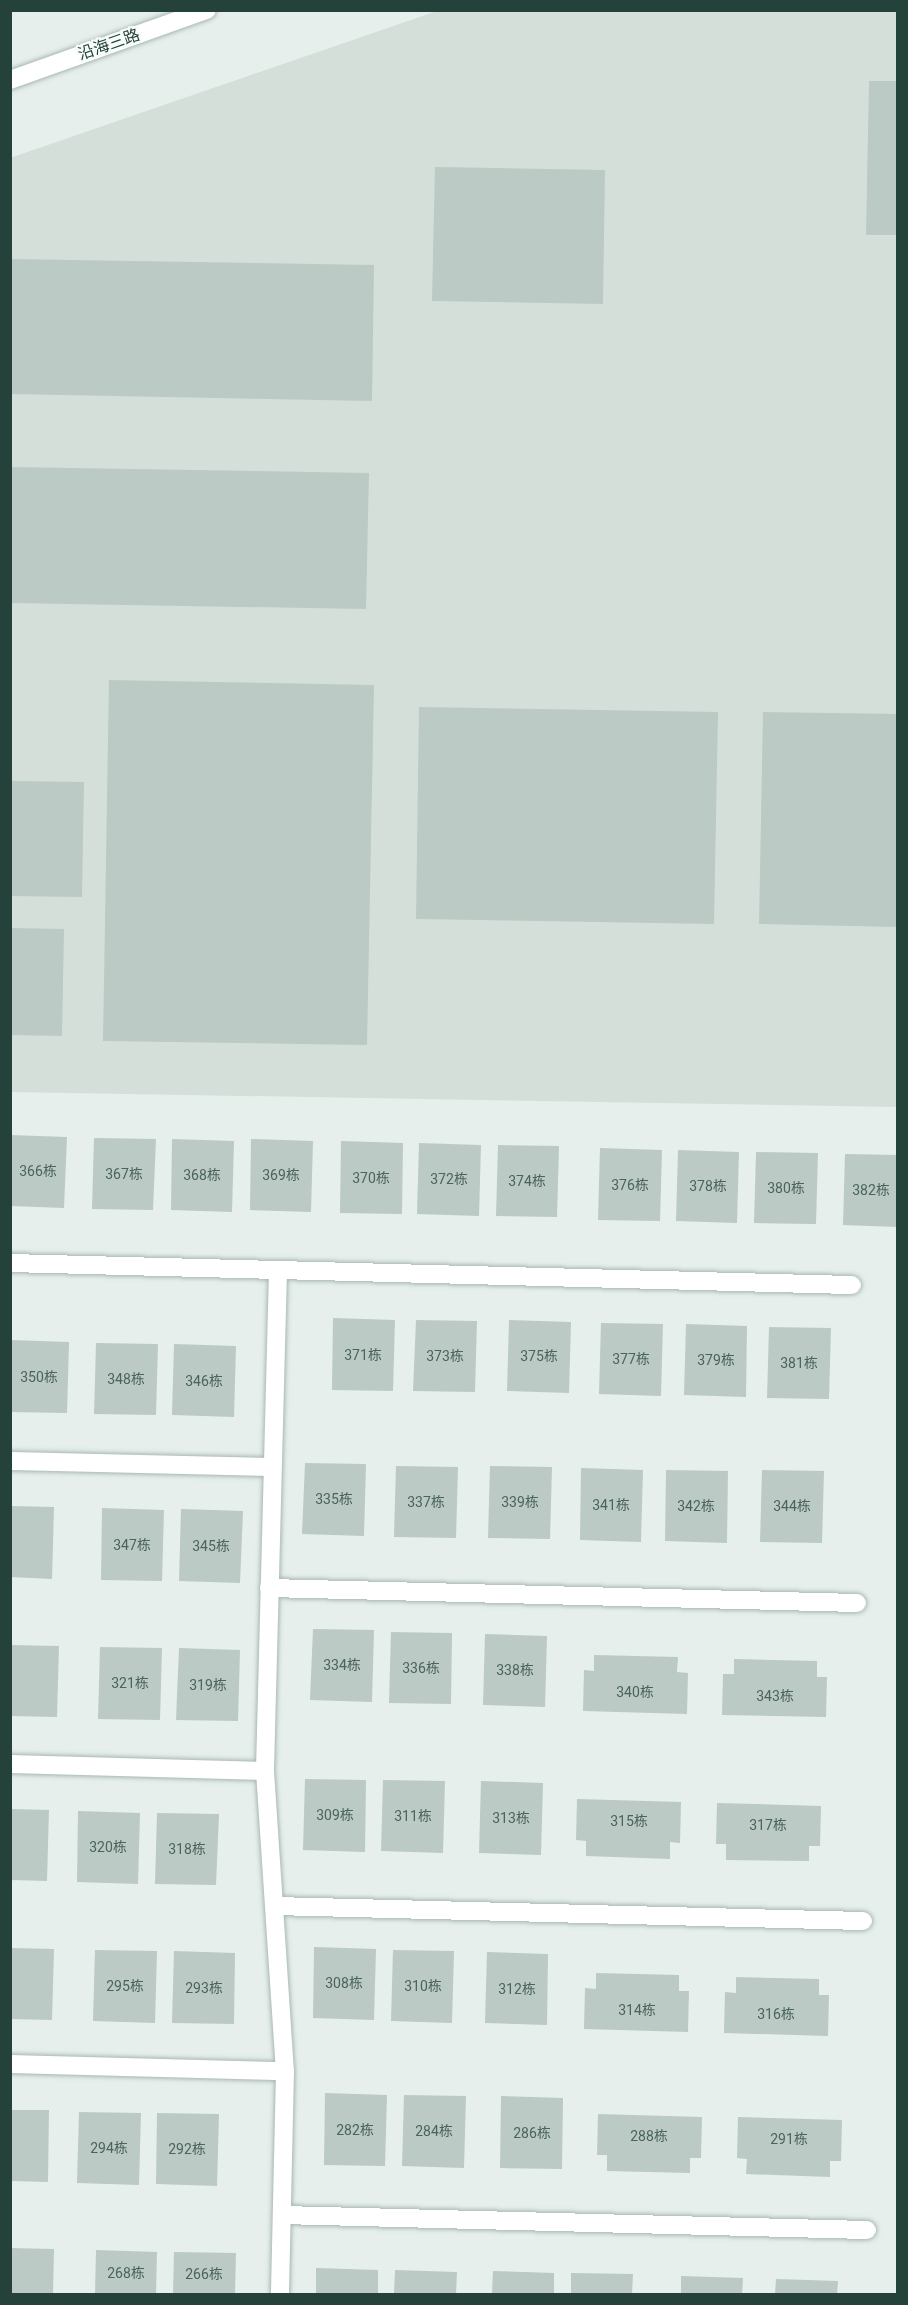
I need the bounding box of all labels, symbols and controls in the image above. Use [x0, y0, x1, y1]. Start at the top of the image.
street label: 沿海三路 [76, 26, 142, 64]
house number: 366栋 [19, 1163, 57, 1179]
house number: 367栋 [105, 1166, 143, 1182]
house number: 368栋 [183, 1167, 221, 1183]
house number: 369栋 [262, 1167, 300, 1183]
house number: 370栋 [352, 1170, 390, 1186]
house number: 372栋 [430, 1171, 468, 1187]
house number: 374栋 [508, 1173, 546, 1189]
house number: 376栋 [611, 1177, 649, 1193]
house number: 378栋 [689, 1178, 727, 1194]
house number: 380栋 [767, 1180, 805, 1196]
house number: 382栋 [852, 1182, 890, 1198]
house number: 371栋 [344, 1347, 382, 1363]
house number: 373栋 [426, 1348, 464, 1364]
house number: 375栋 [520, 1348, 558, 1364]
house number: 377栋 [612, 1351, 650, 1367]
house number: 379栋 [697, 1352, 735, 1368]
house number: 381栋 [780, 1355, 818, 1371]
house number: 350栋 [20, 1369, 58, 1385]
house number: 348栋 [107, 1371, 145, 1387]
house number: 346栋 [185, 1373, 223, 1389]
house number: 335栋 [315, 1491, 353, 1507]
house number: 337栋 [407, 1494, 445, 1510]
house number: 339栋 [501, 1494, 539, 1510]
house number: 341栋 [592, 1497, 630, 1513]
house number: 342栋 [677, 1498, 715, 1514]
house number: 344栋 [773, 1498, 811, 1514]
house number: 347栋 [113, 1537, 151, 1553]
house number: 345栋 [192, 1538, 230, 1554]
house number: 334栋 [323, 1657, 361, 1673]
house number: 336栋 [402, 1660, 440, 1676]
house number: 338栋 [496, 1662, 534, 1678]
house number: 321栋 [111, 1675, 149, 1691]
house number: 319栋 [189, 1677, 227, 1693]
house number: 340栋 [616, 1684, 654, 1700]
house number: 343栋 [756, 1688, 794, 1704]
house number: 309栋 [316, 1807, 354, 1823]
house number: 311栋 [394, 1808, 432, 1824]
house number: 313栋 [492, 1810, 530, 1826]
house number: 315栋 [610, 1813, 648, 1829]
house number: 317栋 [749, 1817, 787, 1833]
house number: 320栋 [89, 1839, 127, 1855]
house number: 318栋 [168, 1841, 206, 1857]
house number: 308栋 [325, 1975, 363, 1991]
house number: 295栋 [106, 1978, 144, 1994]
house number: 310栋 [404, 1978, 442, 1994]
house number: 293栋 [185, 1980, 223, 1996]
house number: 312栋 [498, 1981, 536, 1997]
house number: 314栋 [618, 2002, 656, 2018]
house number: 316栋 [757, 2006, 795, 2022]
house number: 282栋 [336, 2122, 374, 2138]
house number: 284栋 [415, 2123, 453, 2139]
house number: 286栋 [513, 2125, 551, 2141]
house number: 288栋 [630, 2128, 668, 2144]
house number: 291栋 [770, 2131, 808, 2147]
house number: 294栋 [90, 2140, 128, 2156]
house number: 292栋 [168, 2141, 206, 2157]
house number: 268栋 [107, 2265, 145, 2281]
house number: 266栋 [185, 2266, 223, 2282]

